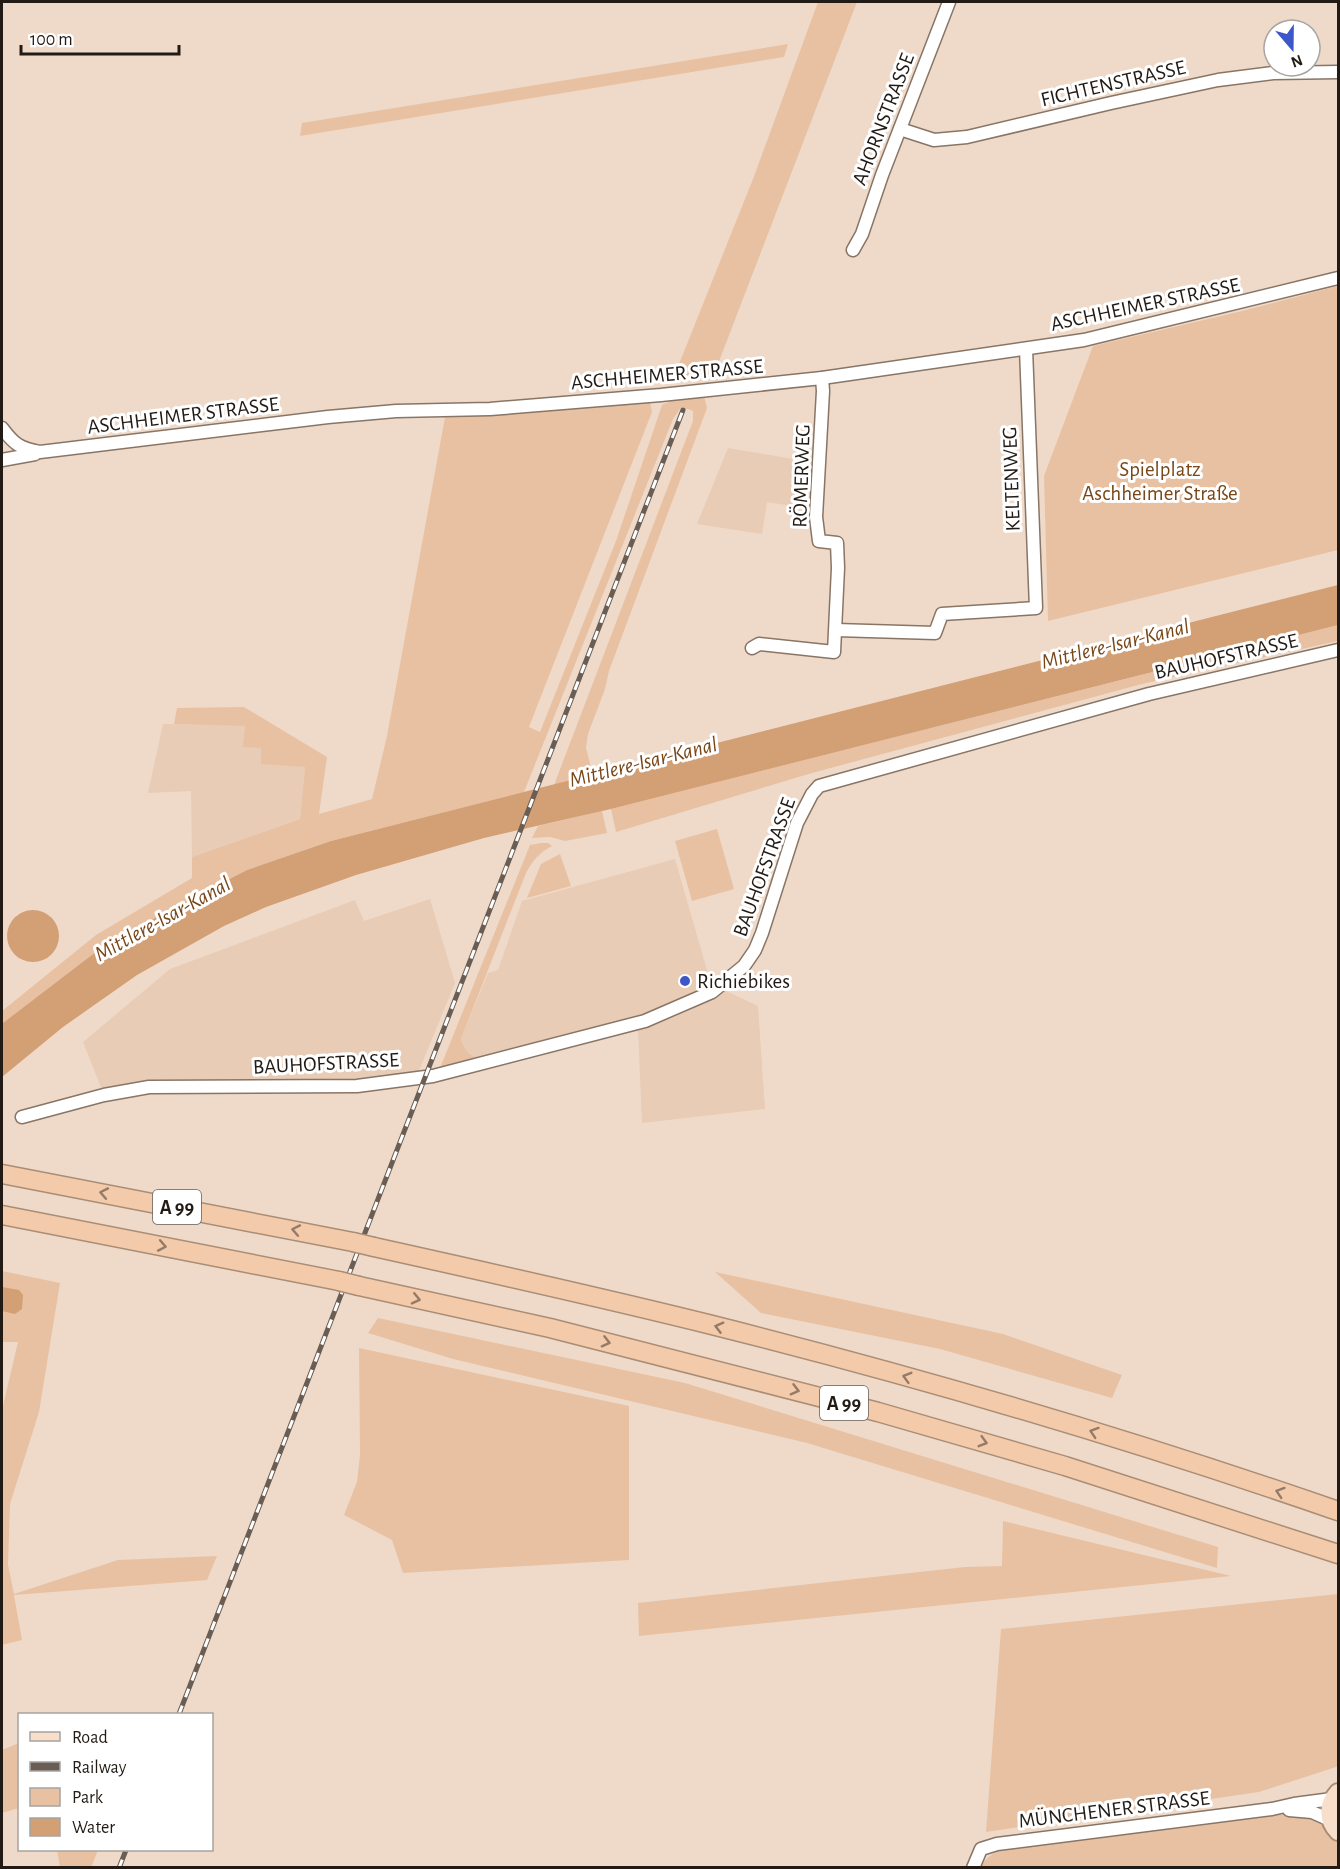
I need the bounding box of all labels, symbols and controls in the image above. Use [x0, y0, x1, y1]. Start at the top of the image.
scale bar [21, 18, 178, 56]
north arrow [1262, 18, 1322, 78]
text: 100 m [30, 31, 73, 49]
street label: AHORNSTRASSE [849, 50, 918, 188]
text: N [1289, 52, 1305, 71]
street label: FICHTENSTRASSE [1039, 57, 1187, 110]
street label: ASCHHEIMER STRASSE [1049, 274, 1242, 335]
street label: ASCHHEIMER STRASSE [570, 356, 764, 393]
street label: ASCHHEIMER STRASSE [86, 393, 280, 438]
street label: RÖMERWEG [788, 424, 814, 528]
street label: KELTENWEG [999, 426, 1024, 532]
park label: Spielplatz Aschheimer Straße [1082, 459, 1238, 504]
water label: Mittlere-Isar-Kanal [1039, 615, 1191, 673]
street label: BAUHOFSTRASSE [1152, 630, 1300, 683]
water label: Mittlere-Isar-Kanal [567, 733, 719, 791]
street label: BAUHOFSTRASSE [730, 795, 799, 939]
water label: Mittlere-Isar-Kanal [91, 872, 234, 965]
place label: Richiebikes [697, 971, 790, 992]
marker: Richiebikes [678, 974, 692, 988]
street label: BAUHOFSTRASSE [252, 1049, 400, 1078]
one-way arrow [100, 1187, 110, 1200]
road number: A 99 [153, 1190, 201, 1224]
one-way arrow [291, 1224, 301, 1237]
one-way arrow [157, 1239, 167, 1252]
one-way arrow [411, 1291, 421, 1304]
one-way arrow [714, 1321, 724, 1334]
one-way arrow [601, 1334, 611, 1347]
one-way arrow [902, 1372, 913, 1384]
one-way arrow [789, 1383, 800, 1395]
road number: A 99 [820, 1386, 868, 1420]
one-way arrow [1089, 1427, 1100, 1439]
one-way arrow [977, 1435, 988, 1447]
one-way arrow [1275, 1486, 1286, 1499]
legend [18, 1713, 213, 1851]
text: Road [72, 1729, 108, 1747]
text: Railway [72, 1759, 127, 1777]
street label: MÜNCHENER STRASSE [1017, 1786, 1211, 1832]
text: Park [72, 1789, 104, 1807]
text: Water [72, 1819, 115, 1837]

